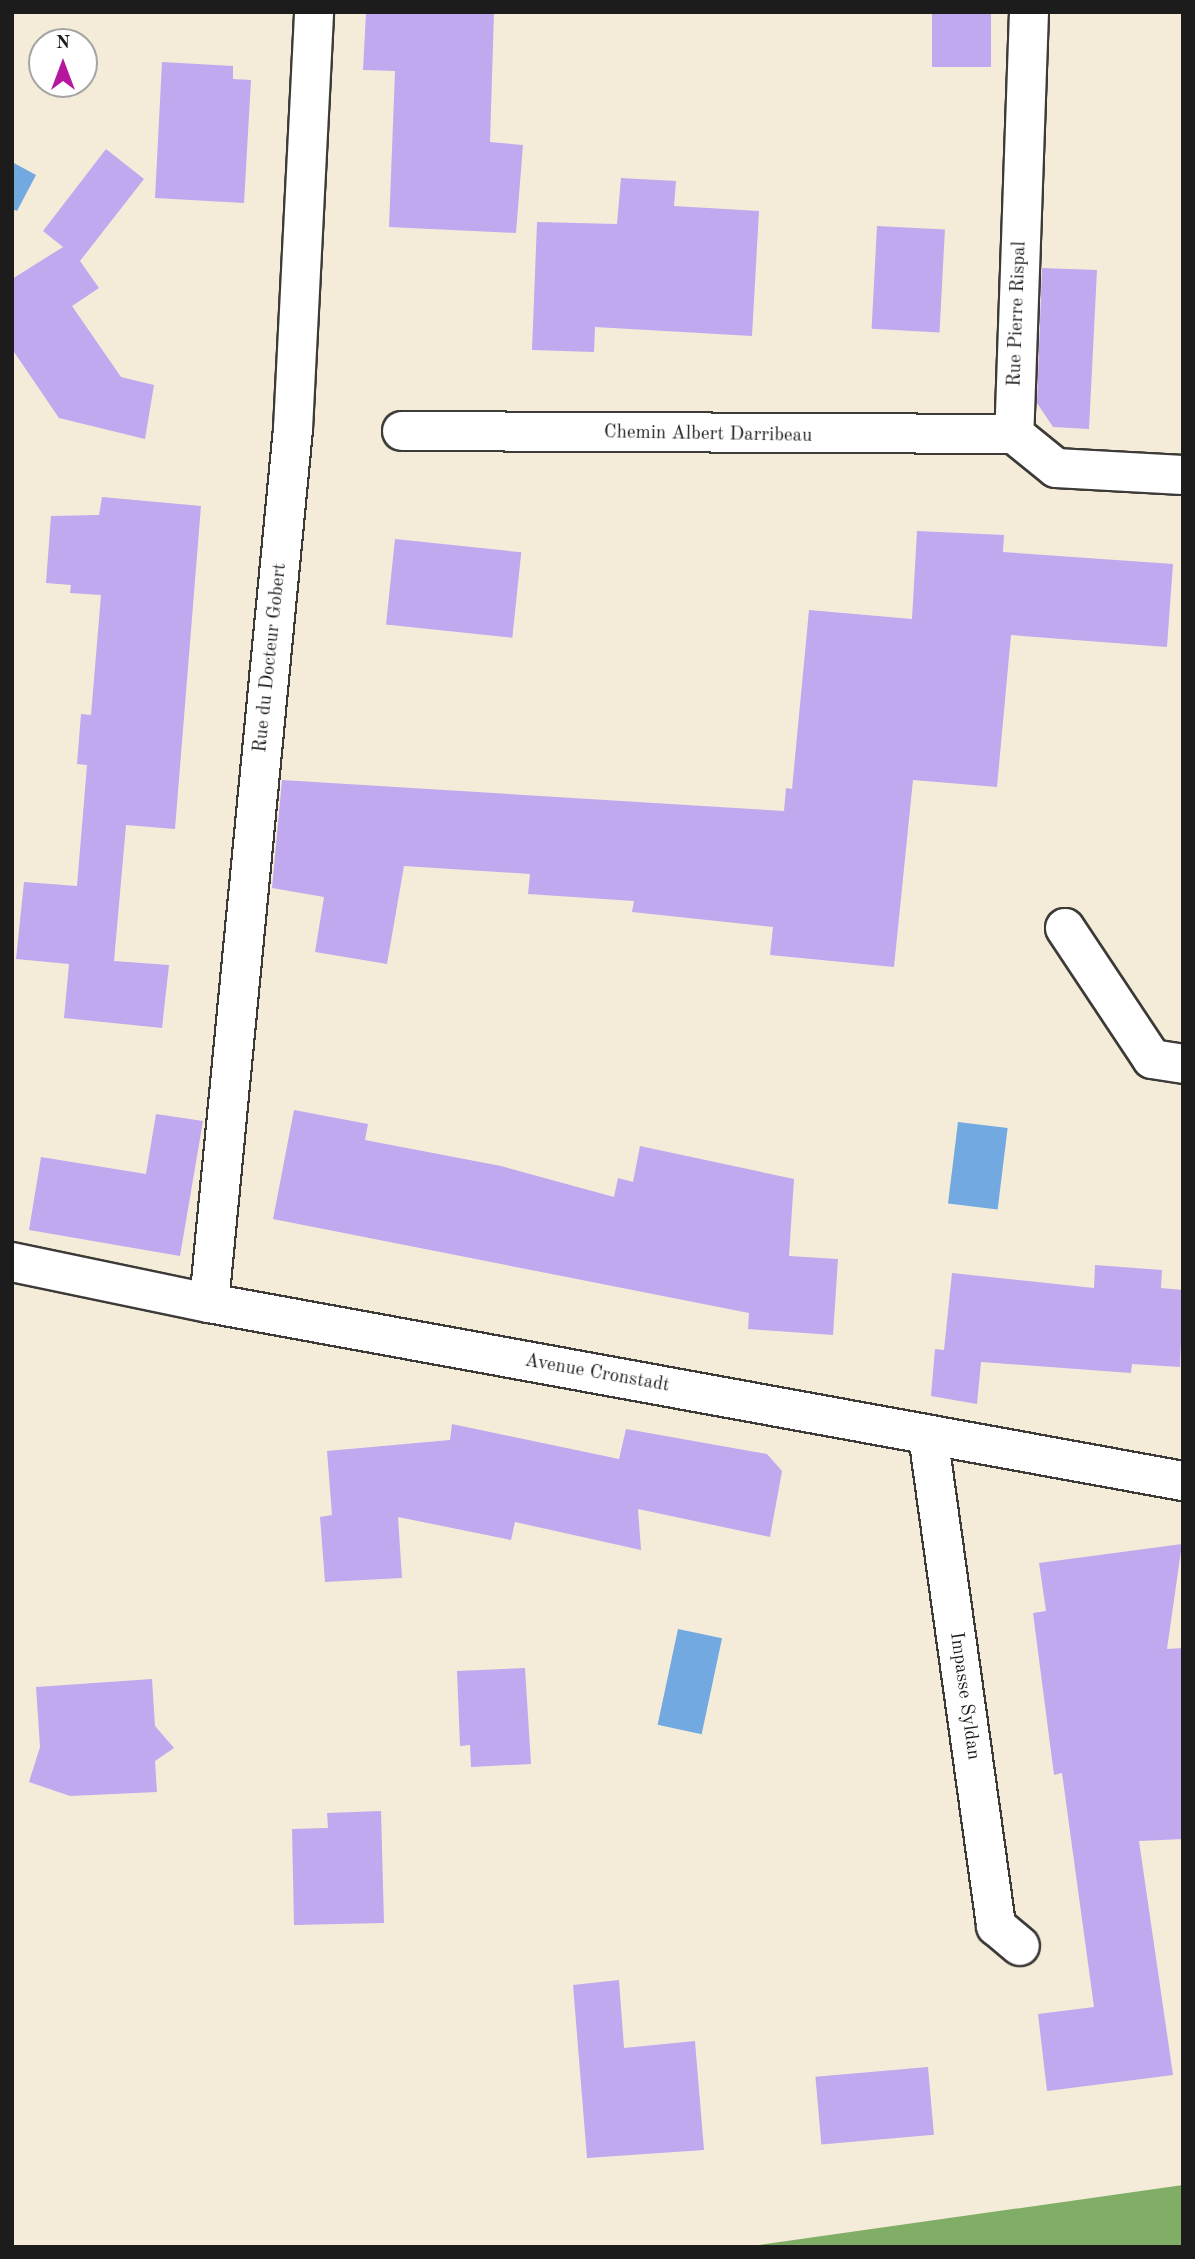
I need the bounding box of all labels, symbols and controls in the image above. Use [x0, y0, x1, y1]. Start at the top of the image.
north arrow [28, 28, 98, 98]
text: N [56, 34, 70, 53]
street label: Rue Pierre Rispal [1004, 241, 1032, 387]
street label: Chemin Albert Darribeau [604, 422, 812, 448]
street label: Rue du Docteur Gobert [250, 562, 292, 754]
street label: Avenue Cronstadt [523, 1350, 671, 1398]
street label: Impasse Syldan [944, 1631, 984, 1761]

